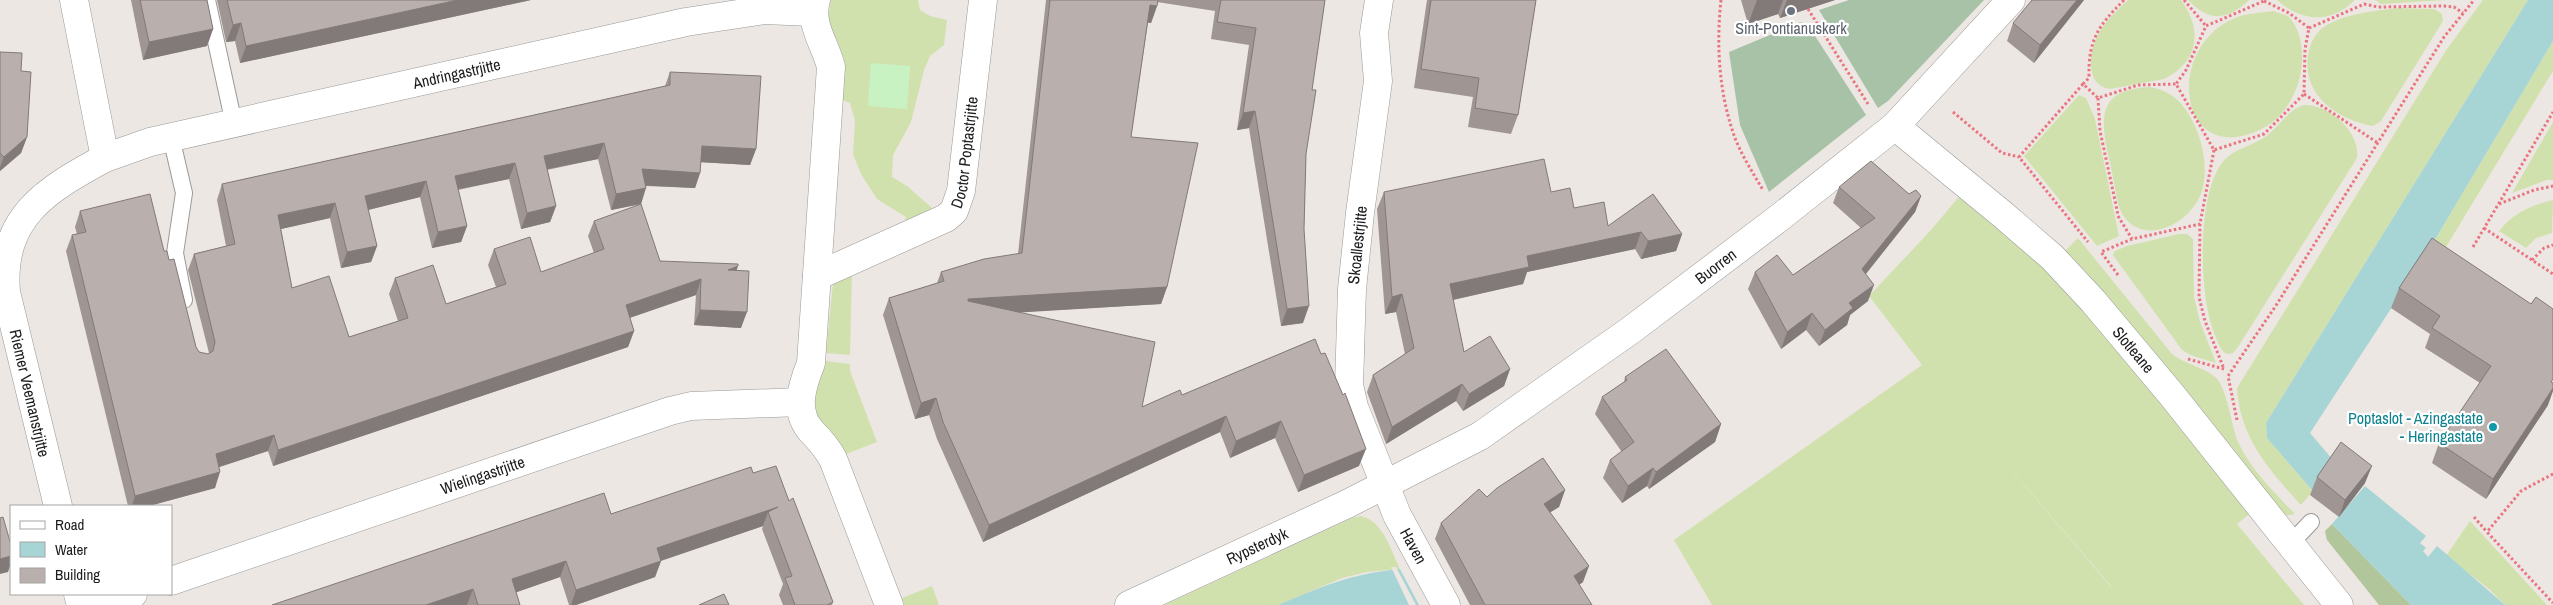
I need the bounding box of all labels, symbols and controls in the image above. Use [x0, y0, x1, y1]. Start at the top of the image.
marker: Sint-Pontianuskerk [1785, 5, 1797, 17]
place label: Sint-Pontianuskerk [1735, 17, 1847, 39]
street label: Andringastrjitte [410, 53, 503, 94]
street label: Doctor Poptastrjitte [945, 95, 983, 211]
street label: Skoallestrjitte [1342, 205, 1372, 285]
street label: Buorren [1690, 243, 1741, 289]
street label: Slotleane [2108, 322, 2160, 378]
street label: Riemer Veemanstrjitte [5, 327, 55, 459]
place label: Poptaslot - Azingastate - Heringastate [2348, 407, 2483, 447]
marker: Poptaslot - Azingastate - Heringastate [2487, 421, 2499, 433]
street label: Wielingastrjitte [437, 450, 527, 499]
legend [10, 505, 172, 595]
text: Road [55, 514, 84, 535]
street label: Rypsterdyk [1223, 522, 1292, 570]
street label: Haven [1395, 524, 1432, 568]
text: Water [55, 539, 87, 560]
text: Building [55, 564, 100, 585]

